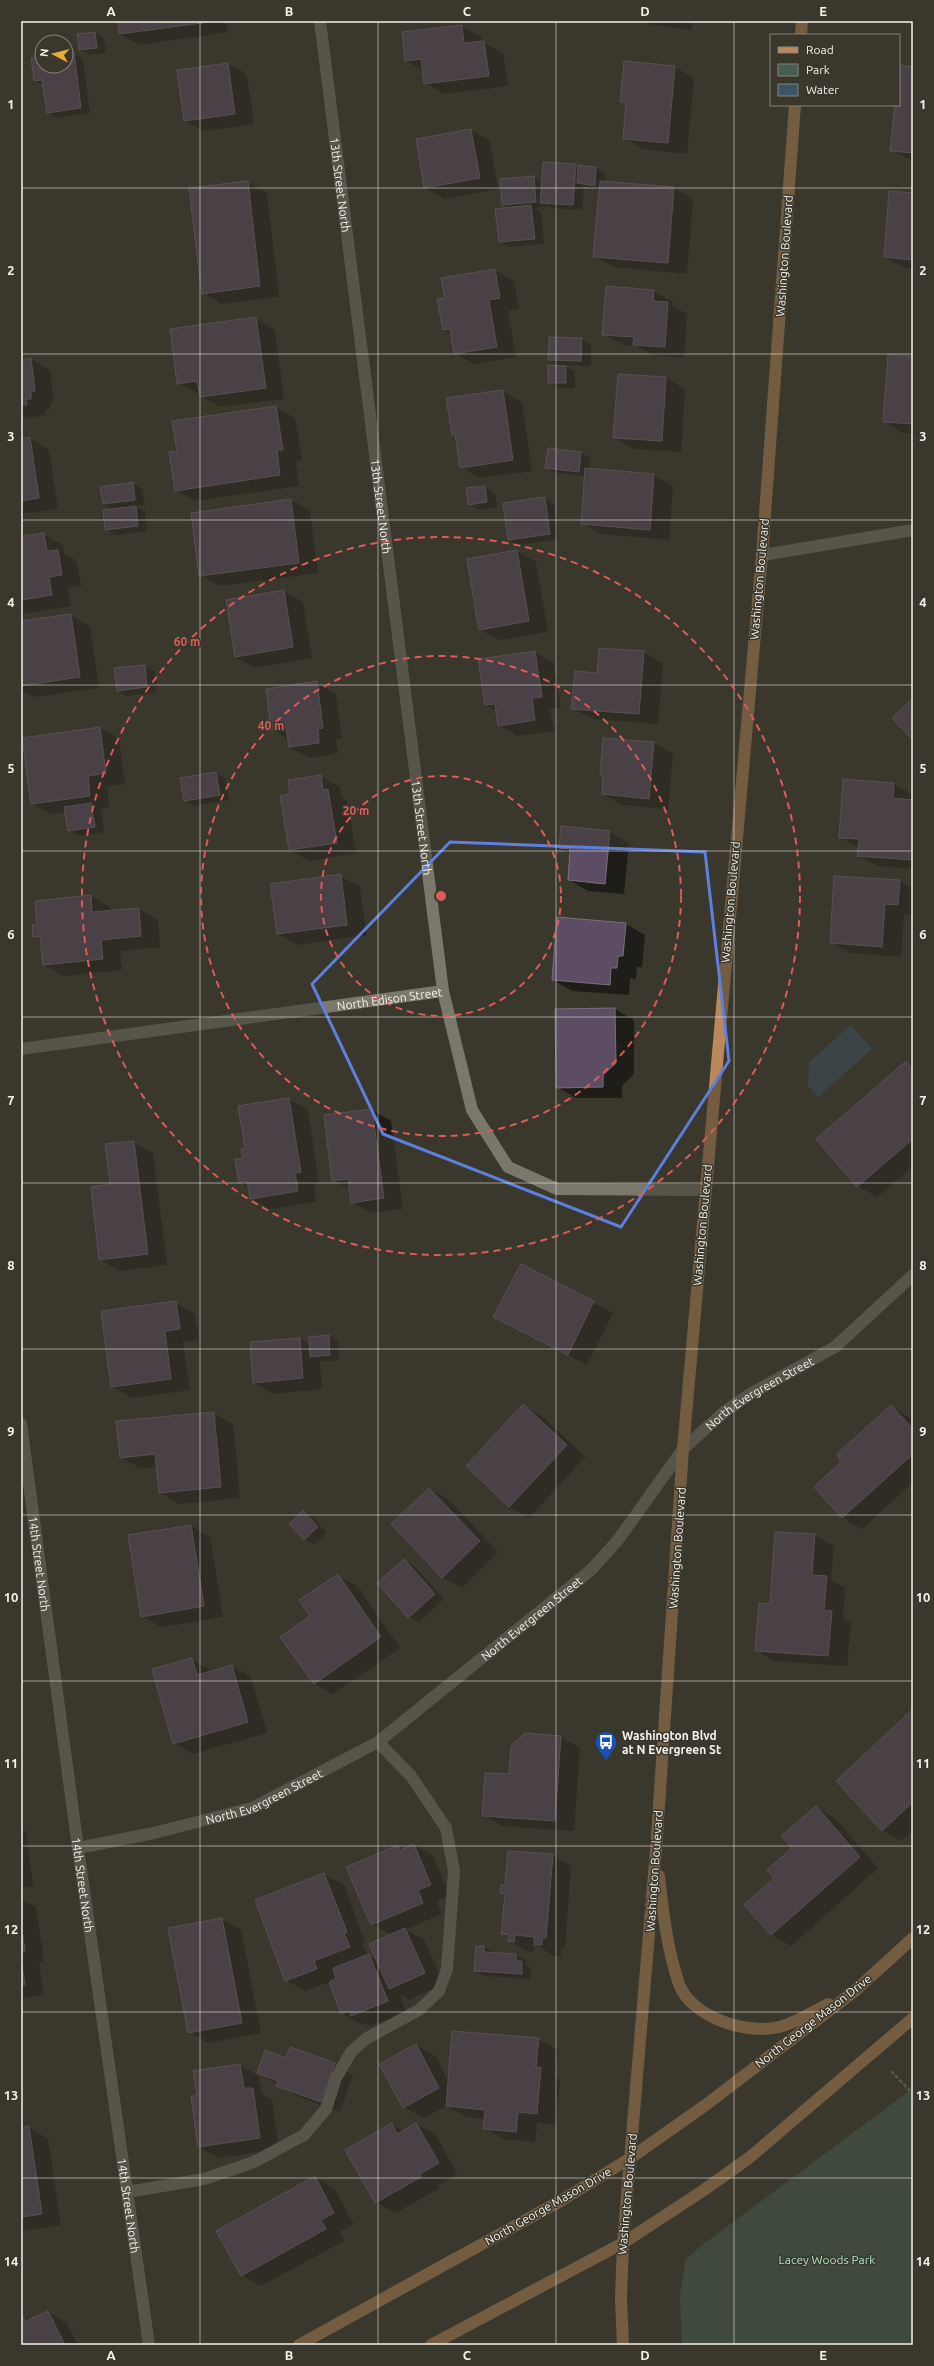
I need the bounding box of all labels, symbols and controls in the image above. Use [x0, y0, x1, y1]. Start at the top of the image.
text: A [106, 4, 116, 18]
text: B [285, 4, 294, 18]
text: C [463, 4, 472, 18]
text: D [640, 4, 650, 18]
text: E [819, 4, 827, 18]
north arrow [34, 34, 74, 74]
legend [770, 34, 900, 106]
text: Road [806, 43, 834, 56]
text: N [38, 48, 51, 58]
text: Park [806, 63, 830, 76]
text: Water [806, 83, 839, 96]
text: 1 [7, 97, 15, 111]
text: 1 [919, 97, 927, 111]
street label: 13th Street North [328, 136, 353, 233]
street label: Washington Boulevard [773, 195, 795, 317]
text: 2 [7, 263, 15, 277]
text: 2 [919, 263, 927, 277]
text: 3 [7, 429, 15, 443]
text: 3 [919, 429, 927, 443]
street label: 13th Street North [369, 458, 394, 555]
street label: Washington Boulevard [747, 518, 771, 640]
text: 4 [7, 595, 15, 609]
text: 4 [919, 595, 927, 609]
text: 60 m [174, 635, 200, 648]
text: 40 m [258, 719, 284, 732]
text: 5 [7, 761, 15, 775]
text: 5 [919, 761, 927, 775]
street label: 13th Street North [410, 779, 435, 876]
text: 20 m [343, 804, 369, 817]
street label: Washington Boulevard [718, 841, 742, 963]
centre of rings [434, 889, 448, 903]
text: 6 [7, 927, 15, 941]
text: 6 [919, 927, 927, 941]
street label: North Edison Street [336, 985, 443, 1012]
text: 7 [7, 1093, 15, 1107]
text: 7 [919, 1093, 927, 1107]
street label: Washington Boulevard [690, 1164, 714, 1286]
text: 8 [7, 1258, 15, 1272]
text: 8 [919, 1258, 927, 1272]
street label: North Evergreen Street [703, 1354, 816, 1432]
text: 9 [7, 1424, 15, 1438]
text: 9 [919, 1424, 927, 1438]
street label: Washington Boulevard [666, 1487, 688, 1609]
street label: 14th Street North [27, 1515, 53, 1612]
street label: North Evergreen Street [478, 1573, 585, 1663]
text: 10 [4, 1590, 18, 1604]
text: 10 [916, 1590, 930, 1604]
bus stop icon: Washington Blvd at N Evergreen St [593, 1729, 619, 1762]
place label: Washington Blvd at N Evergreen St [622, 1729, 721, 1756]
text: 11 [4, 1756, 18, 1770]
text: 11 [916, 1756, 930, 1770]
street label: North Evergreen Street [204, 1766, 325, 1826]
street label: Washington Boulevard [643, 1810, 665, 1932]
street label: 14th Street North [70, 1836, 96, 1933]
text: 12 [4, 1922, 18, 1936]
text: 12 [916, 1922, 930, 1936]
street label: North George Mason Drive [752, 1972, 874, 2070]
text: 13 [4, 2088, 18, 2102]
text: 13 [916, 2088, 930, 2102]
street label: Washington Boulevard [615, 2133, 639, 2255]
street label: 14th Street North [116, 2157, 142, 2254]
street label: North George Mason Drive [483, 2164, 613, 2248]
park label: Lacey Woods Park [779, 2253, 875, 2266]
text: 14 [4, 2254, 18, 2268]
text: 14 [916, 2254, 930, 2268]
text: A [106, 2348, 116, 2362]
text: B [285, 2348, 294, 2362]
text: C [463, 2348, 472, 2362]
text: D [640, 2348, 650, 2362]
text: E [819, 2348, 827, 2362]

